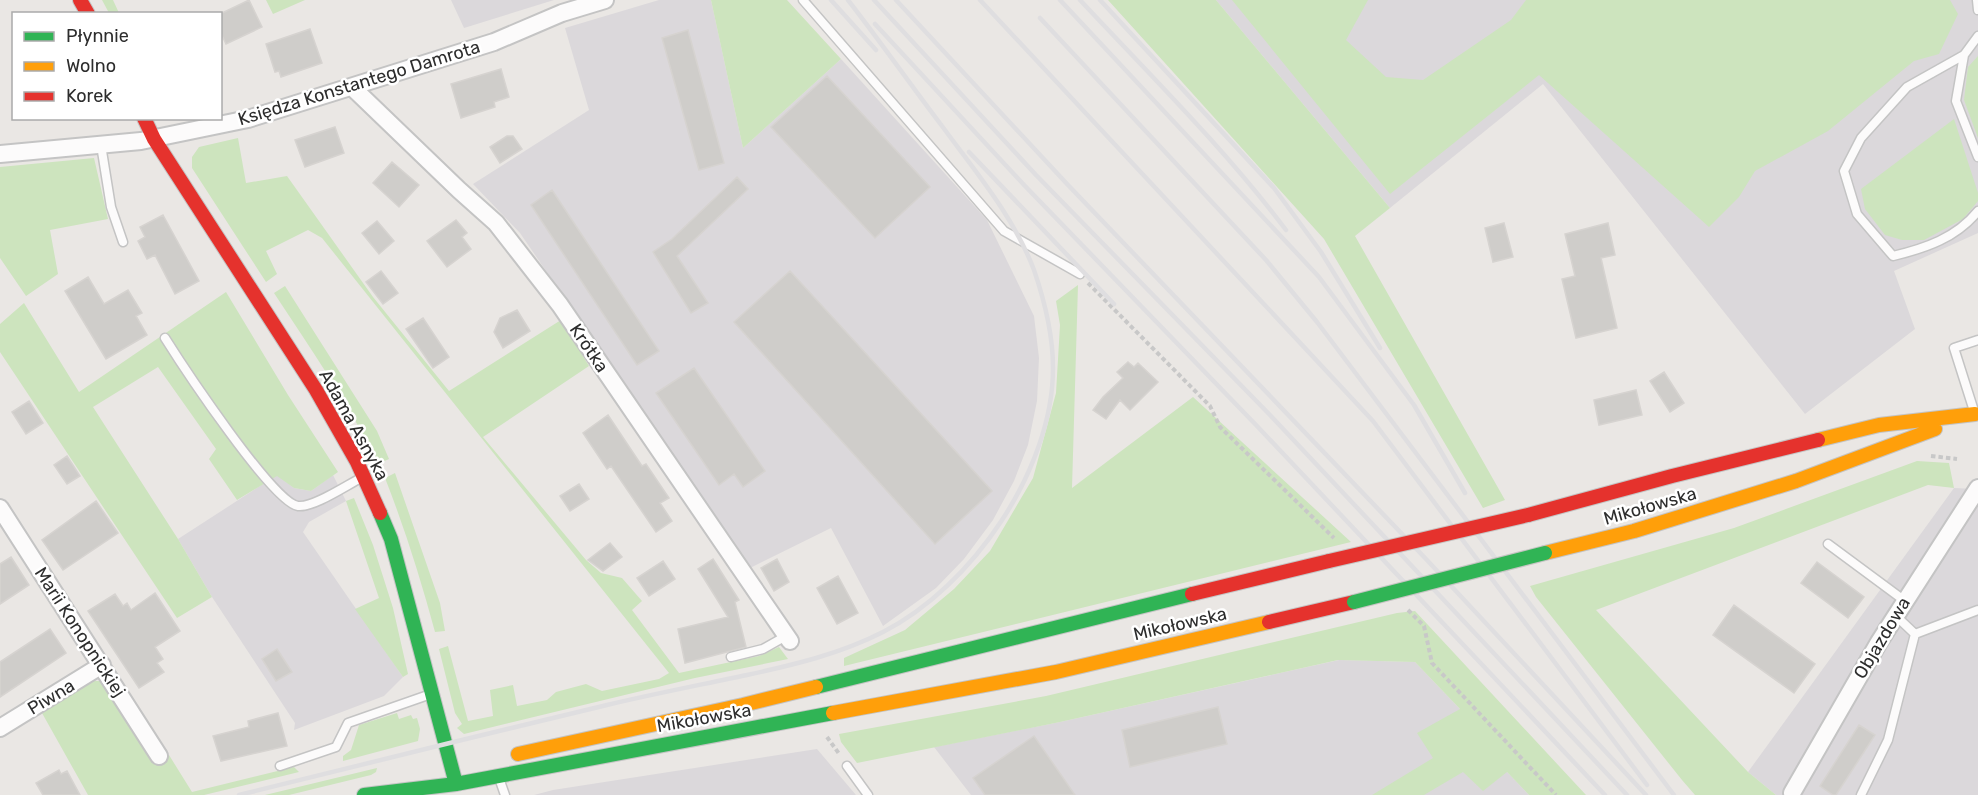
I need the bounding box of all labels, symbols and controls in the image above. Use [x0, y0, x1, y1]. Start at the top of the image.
legend [12, 12, 222, 120]
text: Płynnie [66, 25, 129, 47]
street label: Księdza Konstantego Damrota [235, 36, 483, 130]
text: Wolno [66, 55, 116, 77]
text: Korek [66, 85, 113, 107]
street label: Krótka [565, 320, 613, 376]
street label: Adama Asnyka [314, 366, 394, 484]
street label: Mikołowska [1601, 482, 1699, 530]
street label: Marii Konopnickiej [30, 563, 130, 701]
street label: Objazdowa [1849, 593, 1915, 683]
street label: Mikołowska [1131, 603, 1229, 645]
street label: Piwna [23, 674, 79, 720]
street label: Mikołowska [655, 699, 753, 737]

